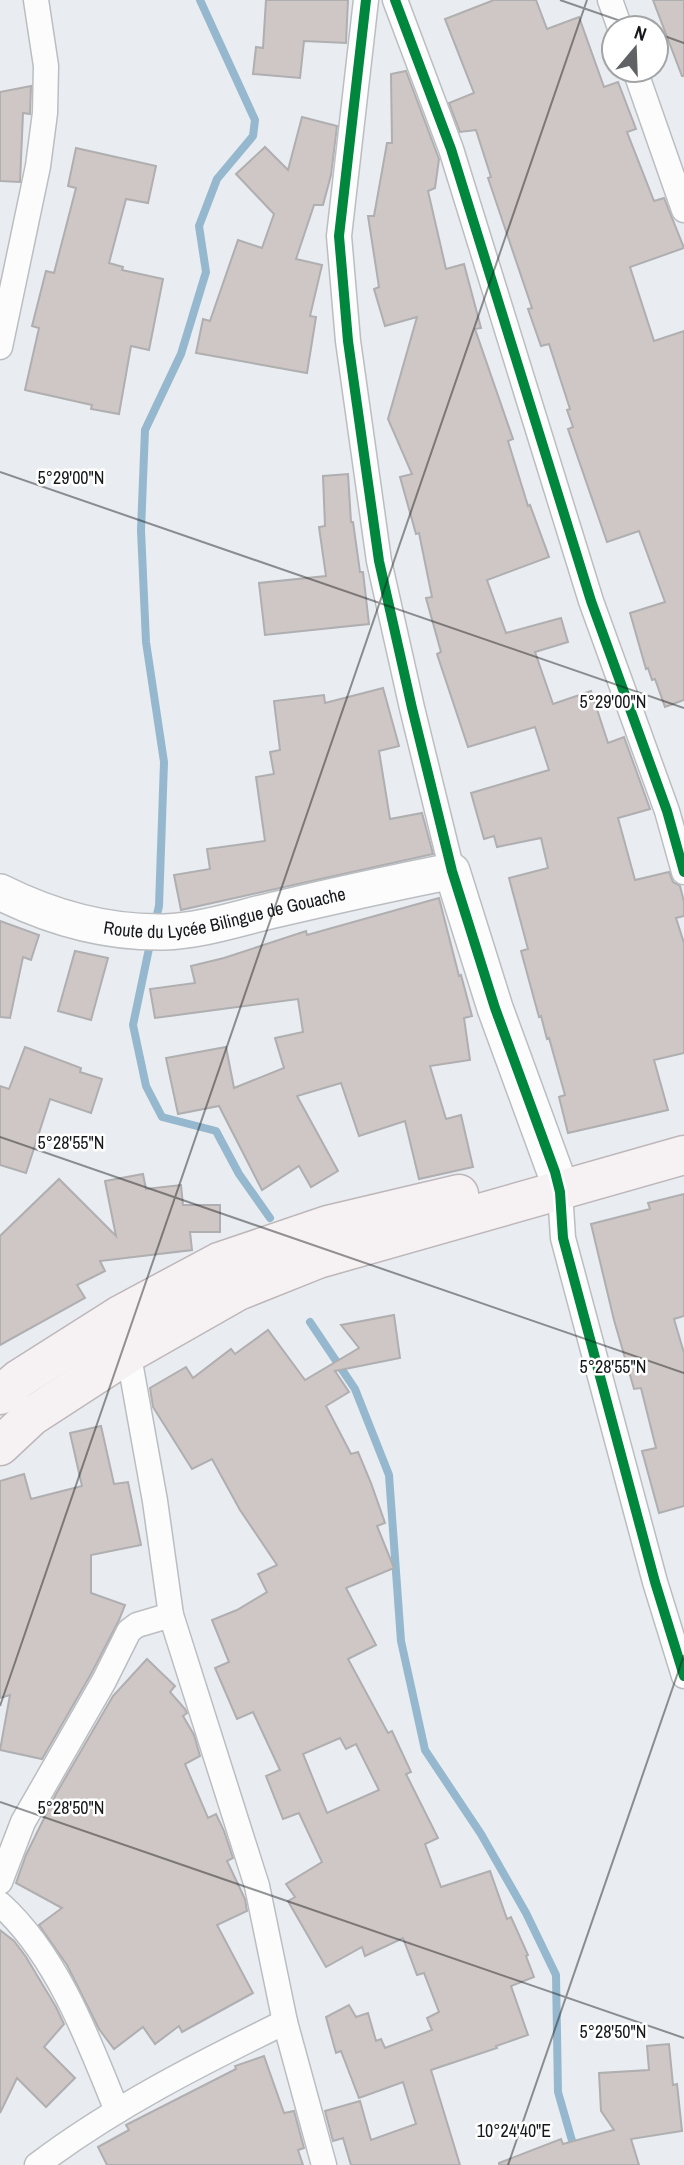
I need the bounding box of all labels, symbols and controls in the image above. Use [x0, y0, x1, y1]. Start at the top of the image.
north arrow [600, 14, 670, 84]
text: N [631, 19, 650, 47]
text: 5°29'00"N [38, 465, 104, 490]
text: 5°29'00"N [580, 689, 646, 714]
street label: Route du Lycée Bilingue de Gouache [102, 881, 348, 944]
text: 5°28'55"N [38, 1130, 104, 1155]
text: 5°28'55"N [580, 1354, 646, 1379]
text: 5°28'50"N [38, 1795, 104, 1820]
text: 5°28'50"N [580, 2019, 646, 2044]
text: 10°24'40"E [477, 2118, 551, 2143]

